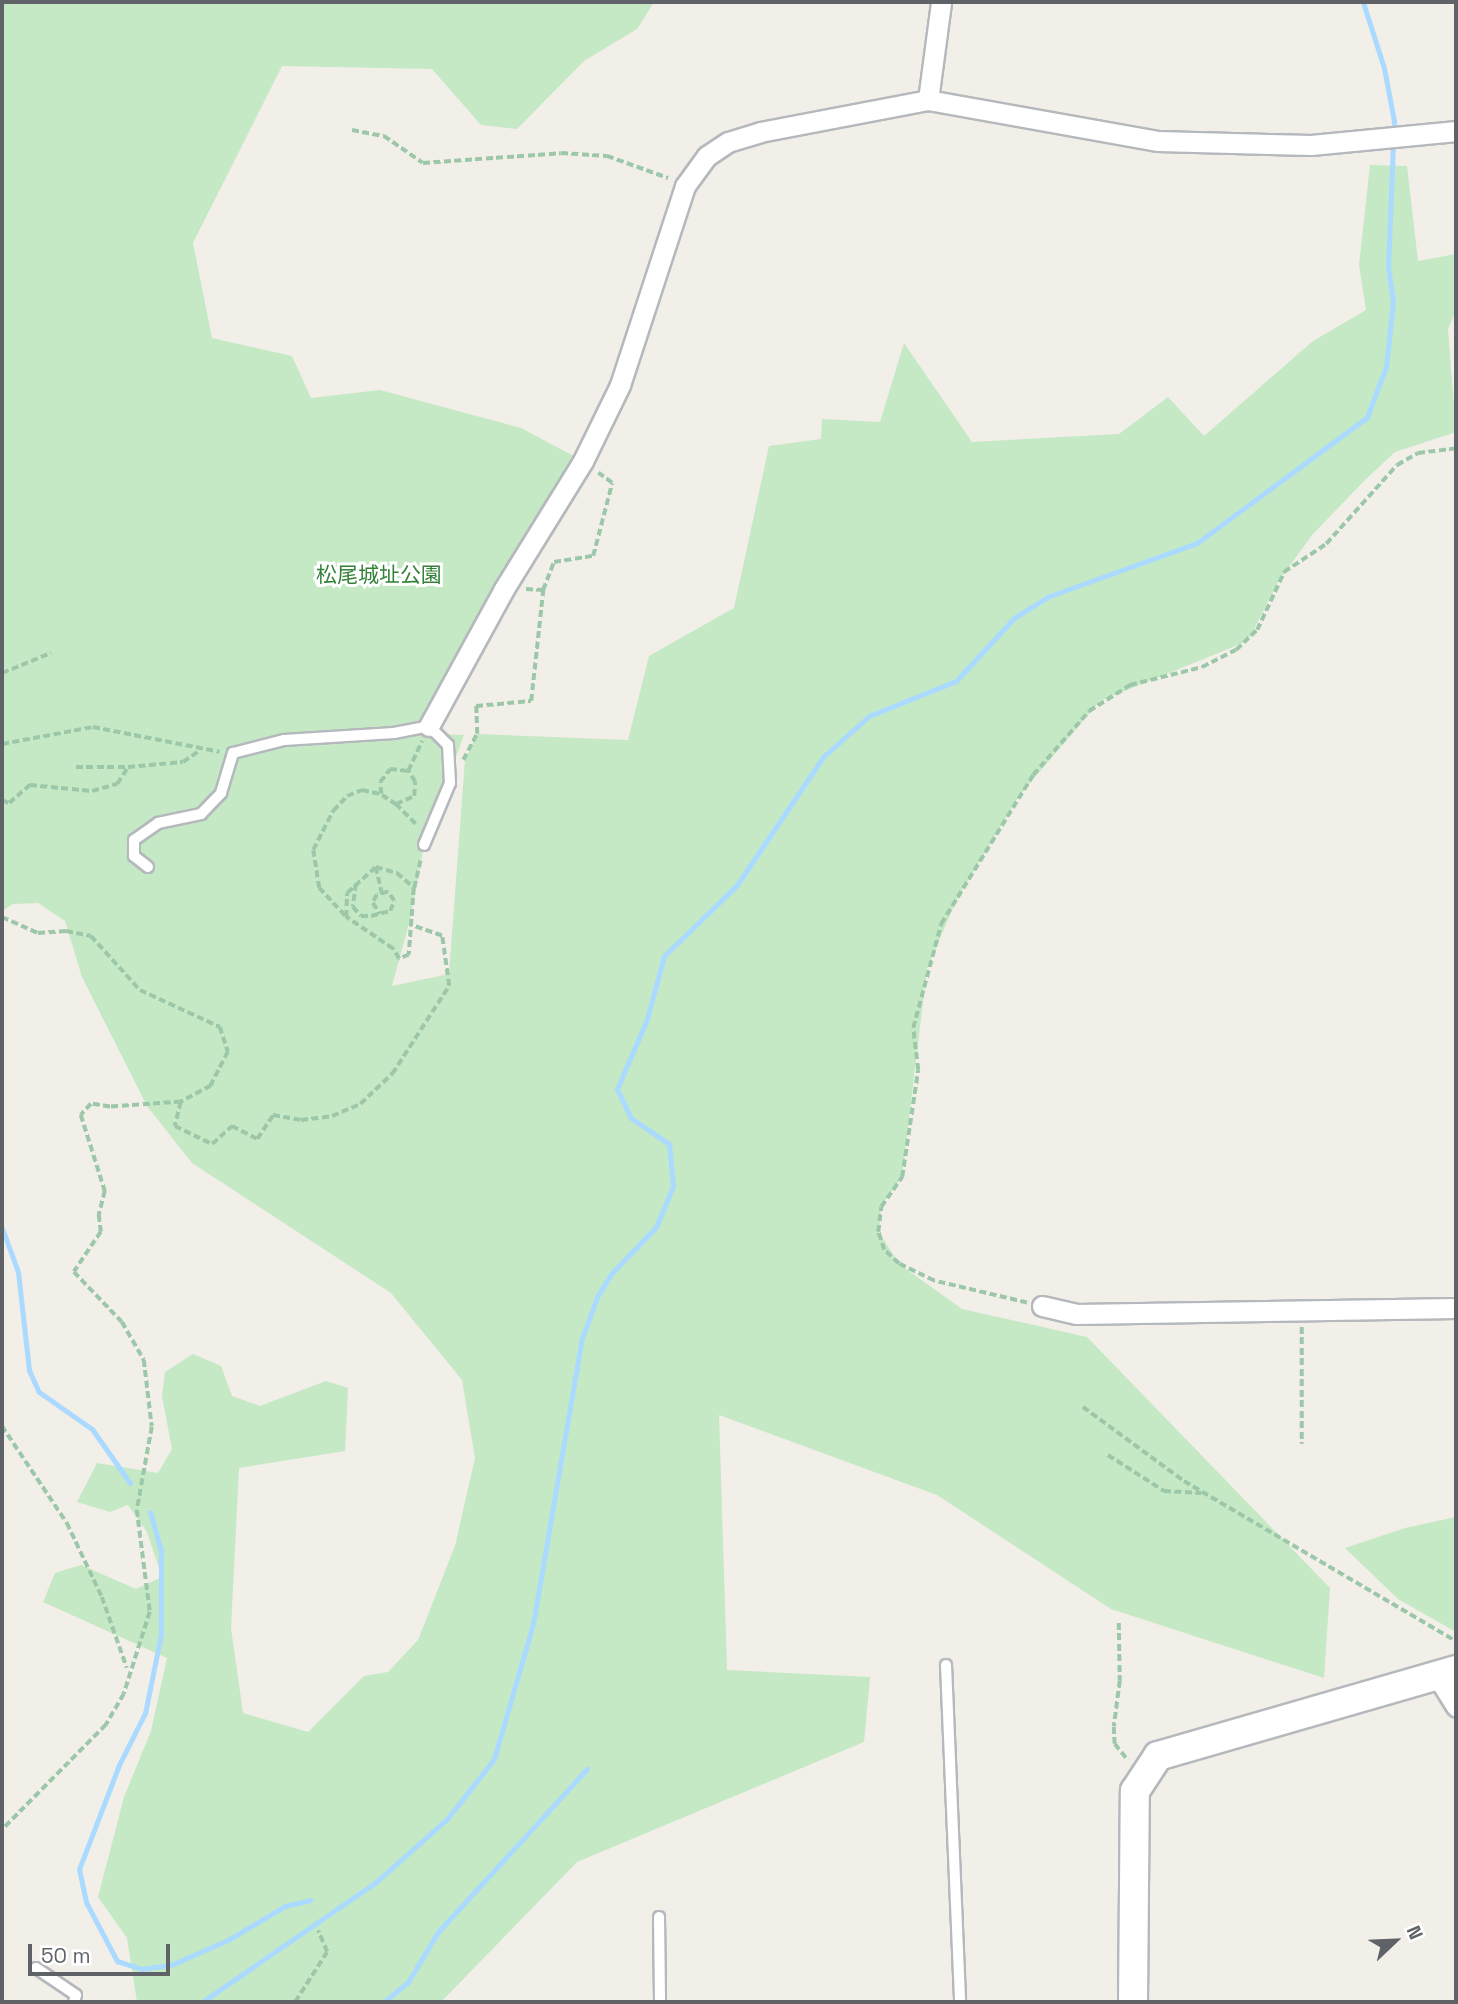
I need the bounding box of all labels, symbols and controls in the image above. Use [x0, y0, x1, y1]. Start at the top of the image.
park label: 松尾城址公園 [316, 562, 442, 588]
north arrow [1360, 1906, 1430, 1976]
text: N [1401, 1922, 1429, 1943]
scale bar [32, 1930, 173, 1974]
text: 50 m [41, 1942, 91, 1969]

